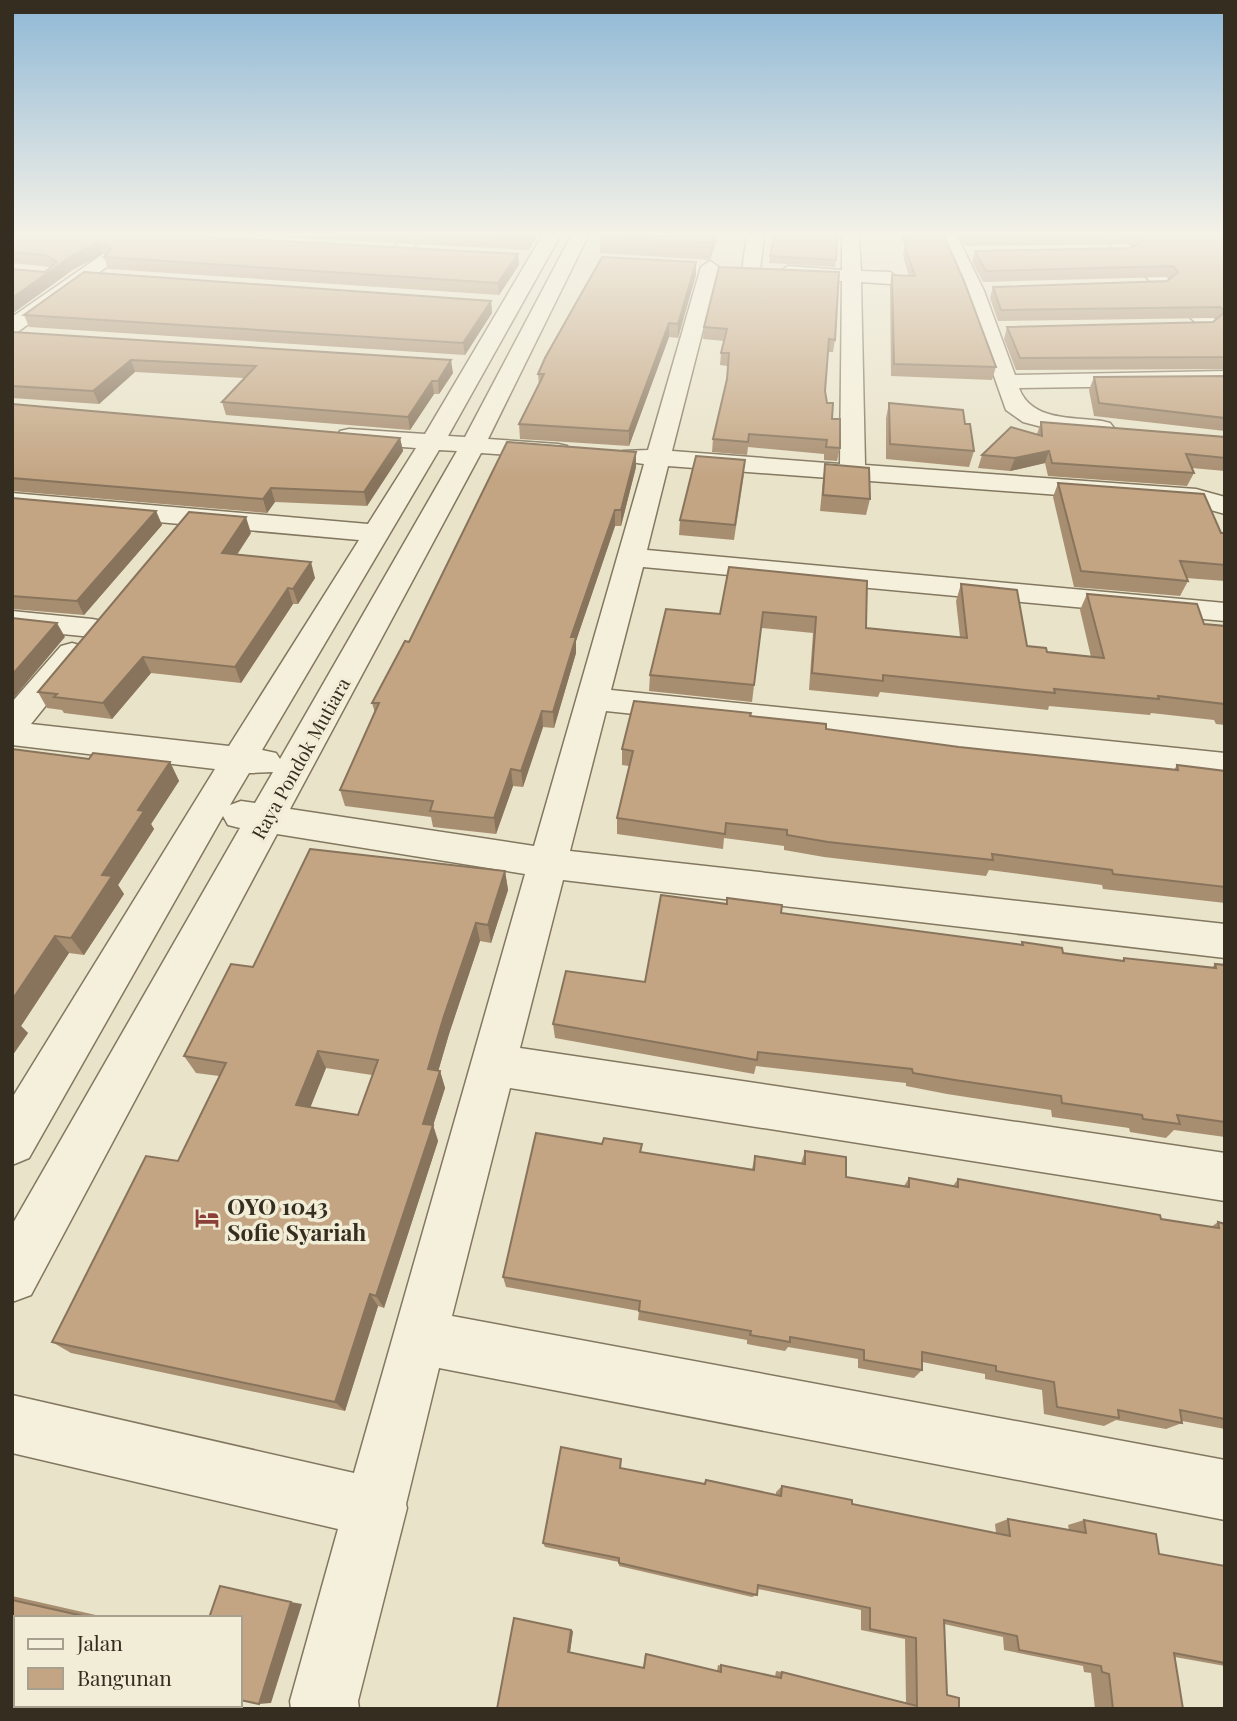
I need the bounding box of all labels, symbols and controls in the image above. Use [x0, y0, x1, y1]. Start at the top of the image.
street label: Raya Pondok Mutiara [245, 672, 356, 843]
place label: OYO 1043 Sofie Syariah [227, 1190, 366, 1247]
hotel icon: OYO 1043 Sofie Syariah [193, 1204, 221, 1232]
legend [14, 1616, 242, 1707]
text: Jalan [76, 1628, 123, 1656]
text: Bangunan [77, 1663, 172, 1691]

